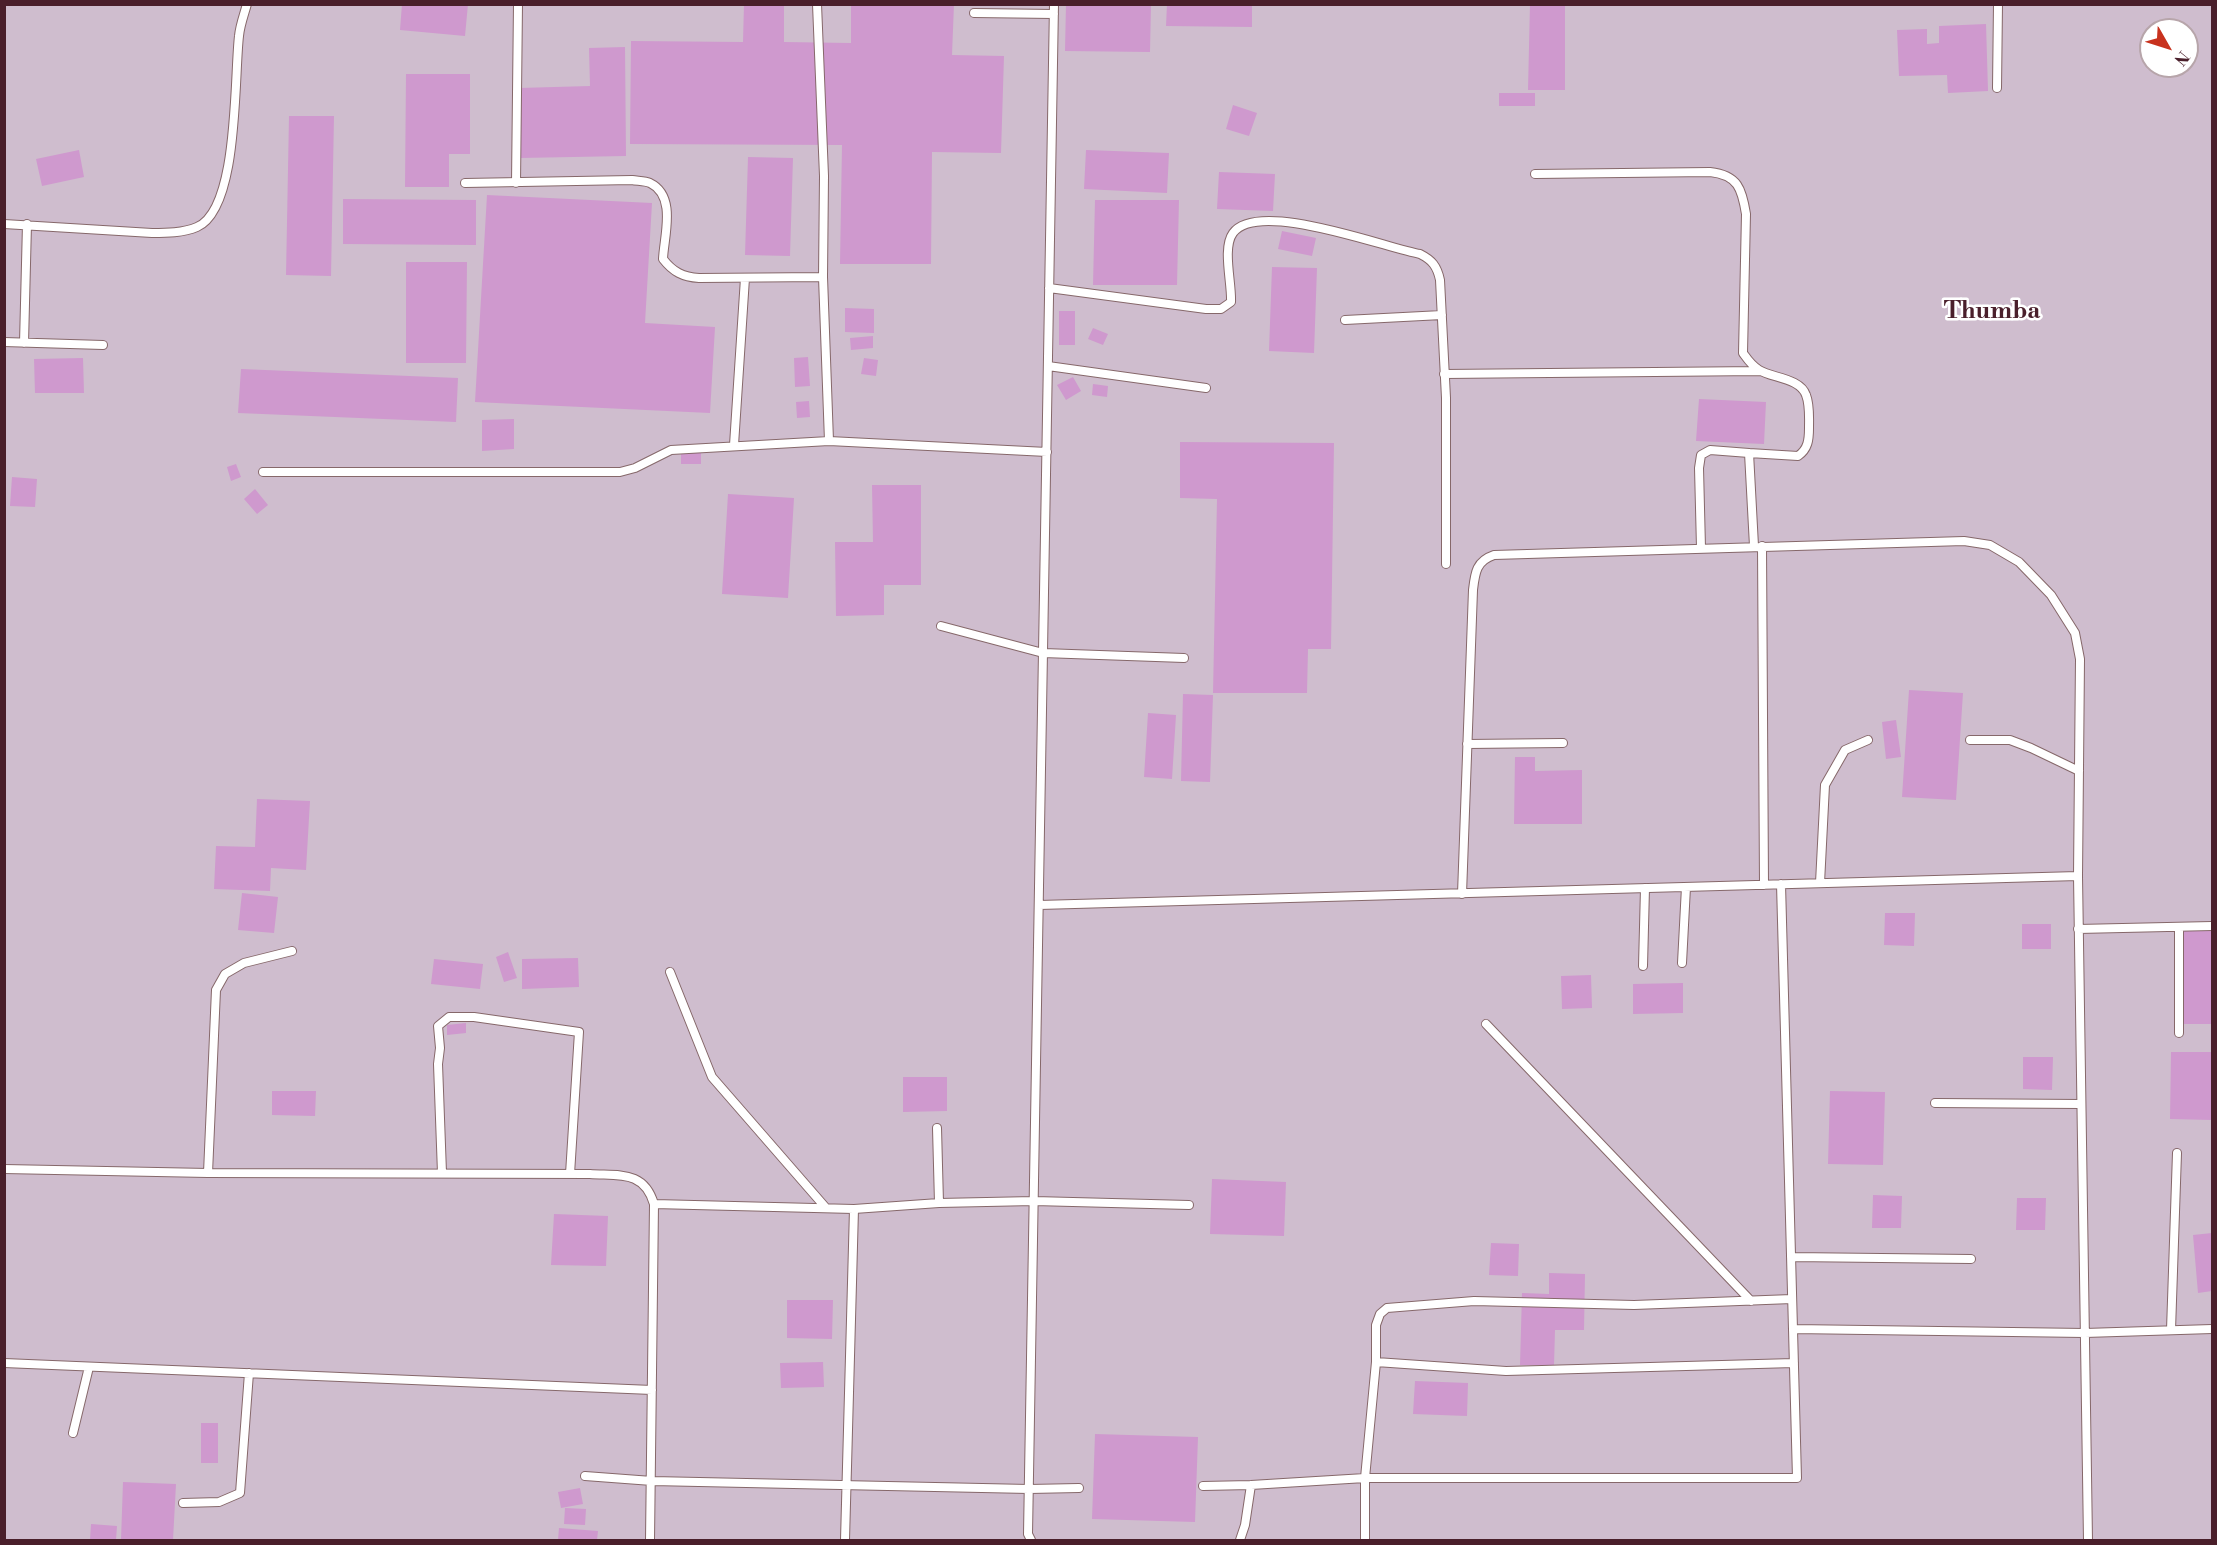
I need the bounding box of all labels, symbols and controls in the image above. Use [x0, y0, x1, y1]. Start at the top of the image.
north arrow [2139, 18, 2199, 78]
text: N [2170, 47, 2193, 69]
district label: Thumba [1944, 298, 2040, 326]

